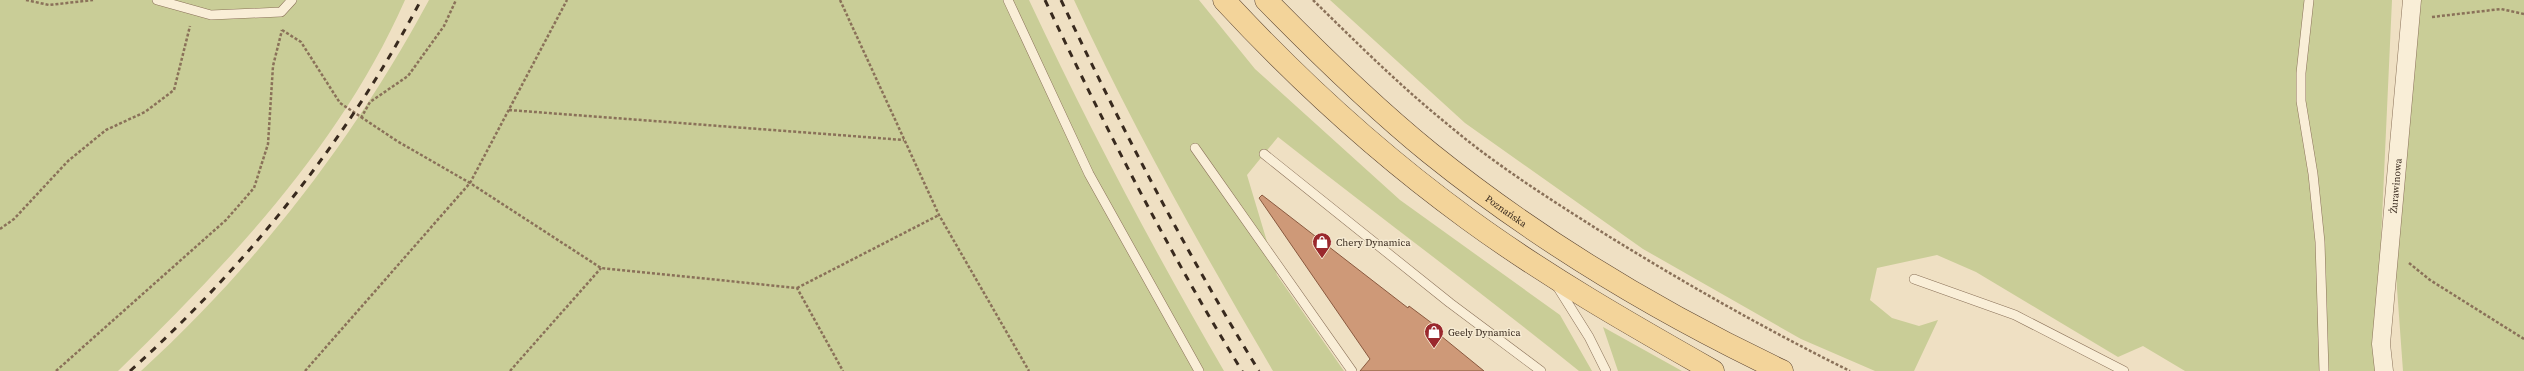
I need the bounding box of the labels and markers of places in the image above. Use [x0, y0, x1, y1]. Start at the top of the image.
shop icon: Chery Dynamica [1311, 231, 1333, 259]
place label: Chery Dynamica [1336, 236, 1411, 249]
shop icon: Geely Dynamica [1423, 321, 1445, 349]
place label: Geely Dynamica [1448, 326, 1521, 339]

